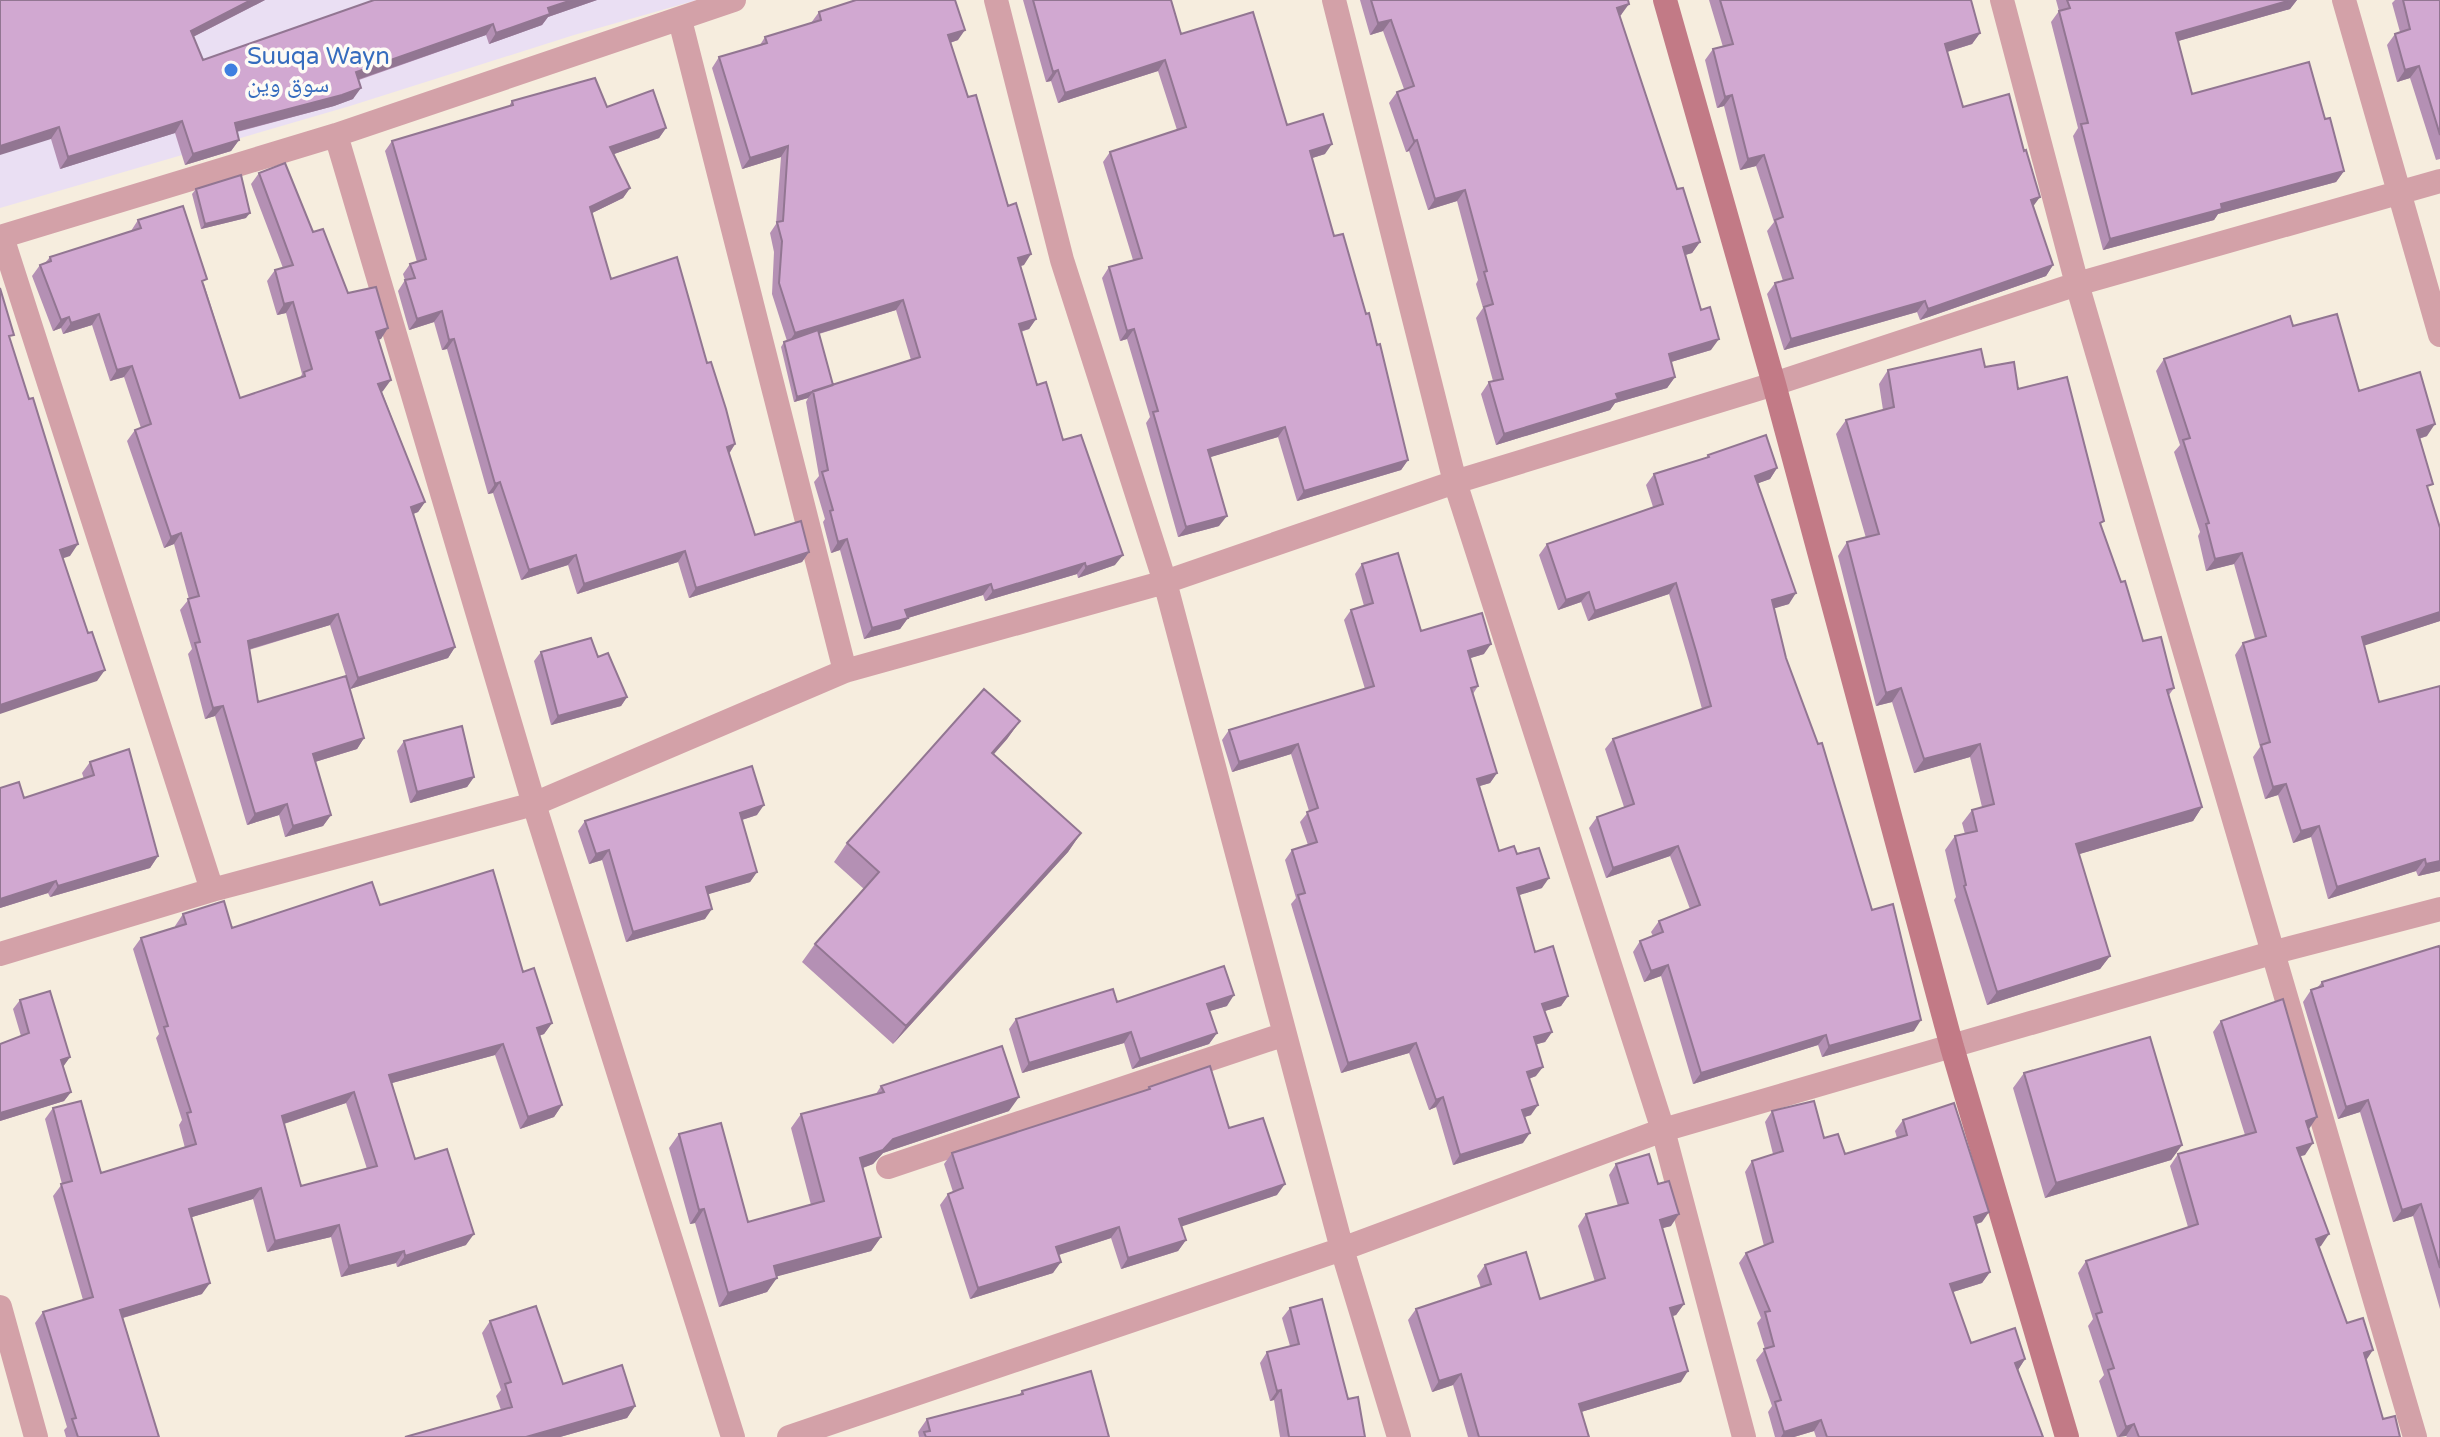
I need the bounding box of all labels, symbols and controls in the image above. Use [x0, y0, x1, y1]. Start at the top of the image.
place label: Suuqa Wayn سوق وين [247, 42, 390, 99]
marker: Suuqa Wayn سوق وين [222, 61, 240, 79]

